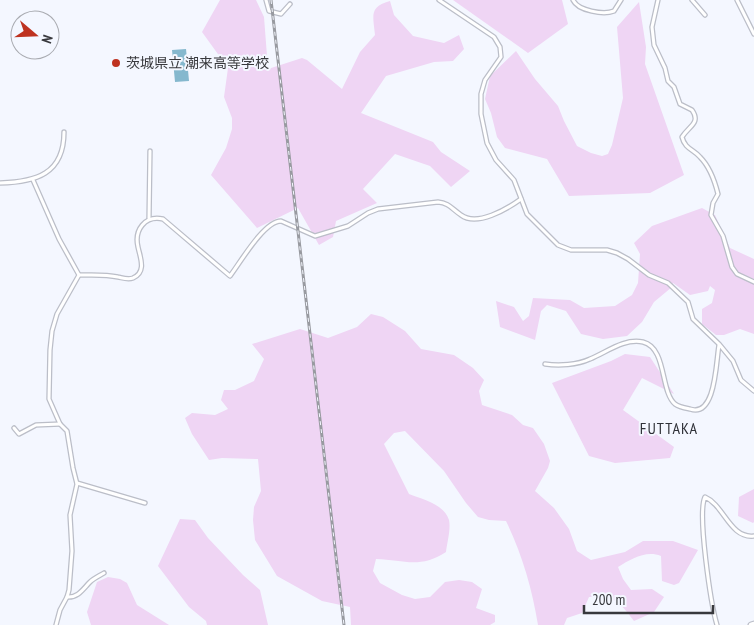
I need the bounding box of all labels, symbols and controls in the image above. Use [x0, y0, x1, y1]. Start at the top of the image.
north arrow [10, 10, 60, 60]
text: N [38, 33, 57, 46]
place label: 茨城県立 潮来高等学校 [126, 54, 269, 72]
marker: 茨城県立 潮来高等学校 [110, 57, 122, 69]
district label: FUTTAKA [640, 418, 698, 438]
scale bar [584, 582, 713, 614]
text: 200 m [592, 590, 625, 609]

